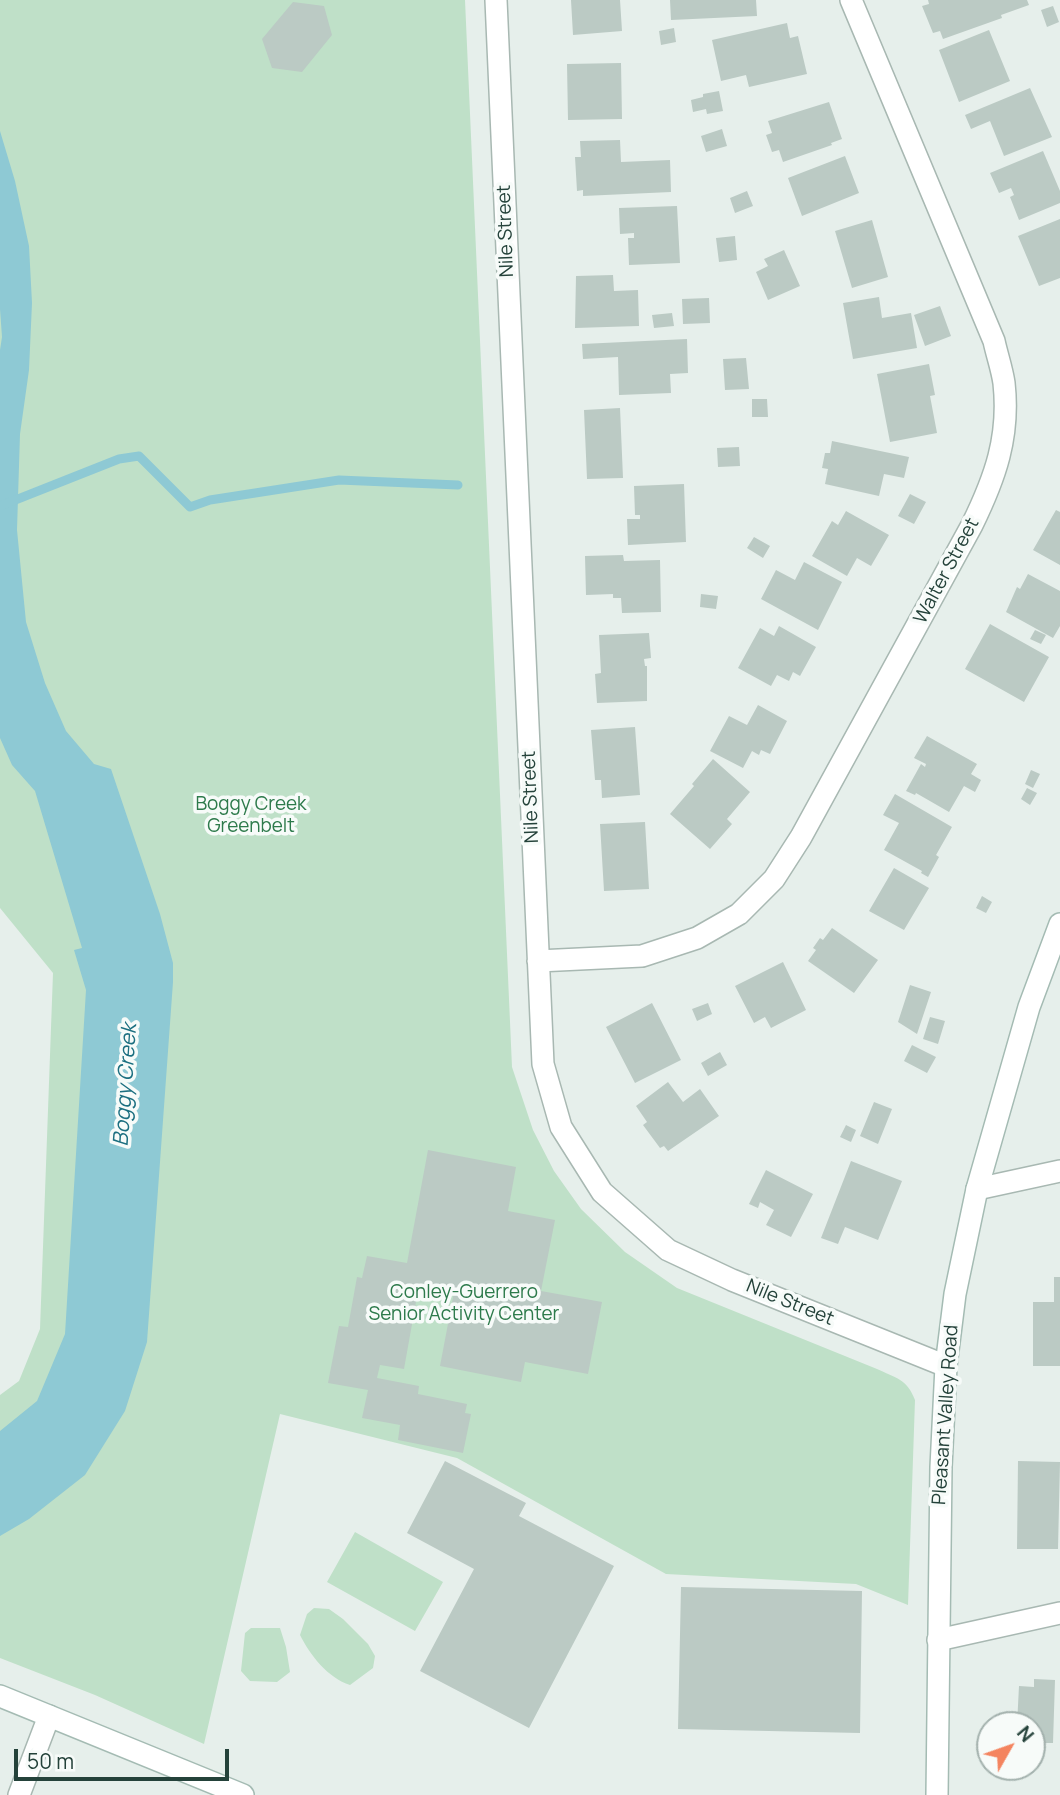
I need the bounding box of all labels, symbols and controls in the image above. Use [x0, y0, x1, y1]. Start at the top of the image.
street label: Nile Street [493, 184, 519, 278]
street label: Walter Street [910, 514, 984, 628]
street label: Nile Street [518, 750, 544, 844]
park label: Boggy Creek Greenbelt [195, 794, 307, 838]
water label: Boggy Creek [109, 1023, 143, 1147]
street label: Nile Street [743, 1275, 837, 1331]
park label: Conley-Guerrero Senior Activity Center [369, 1282, 559, 1326]
street label: Pleasant Valley Road [928, 1324, 964, 1506]
north arrow [976, 1711, 1046, 1781]
text: N [1011, 1720, 1040, 1747]
scale bar [18, 1736, 233, 1780]
text: 50 m [27, 1747, 74, 1775]

